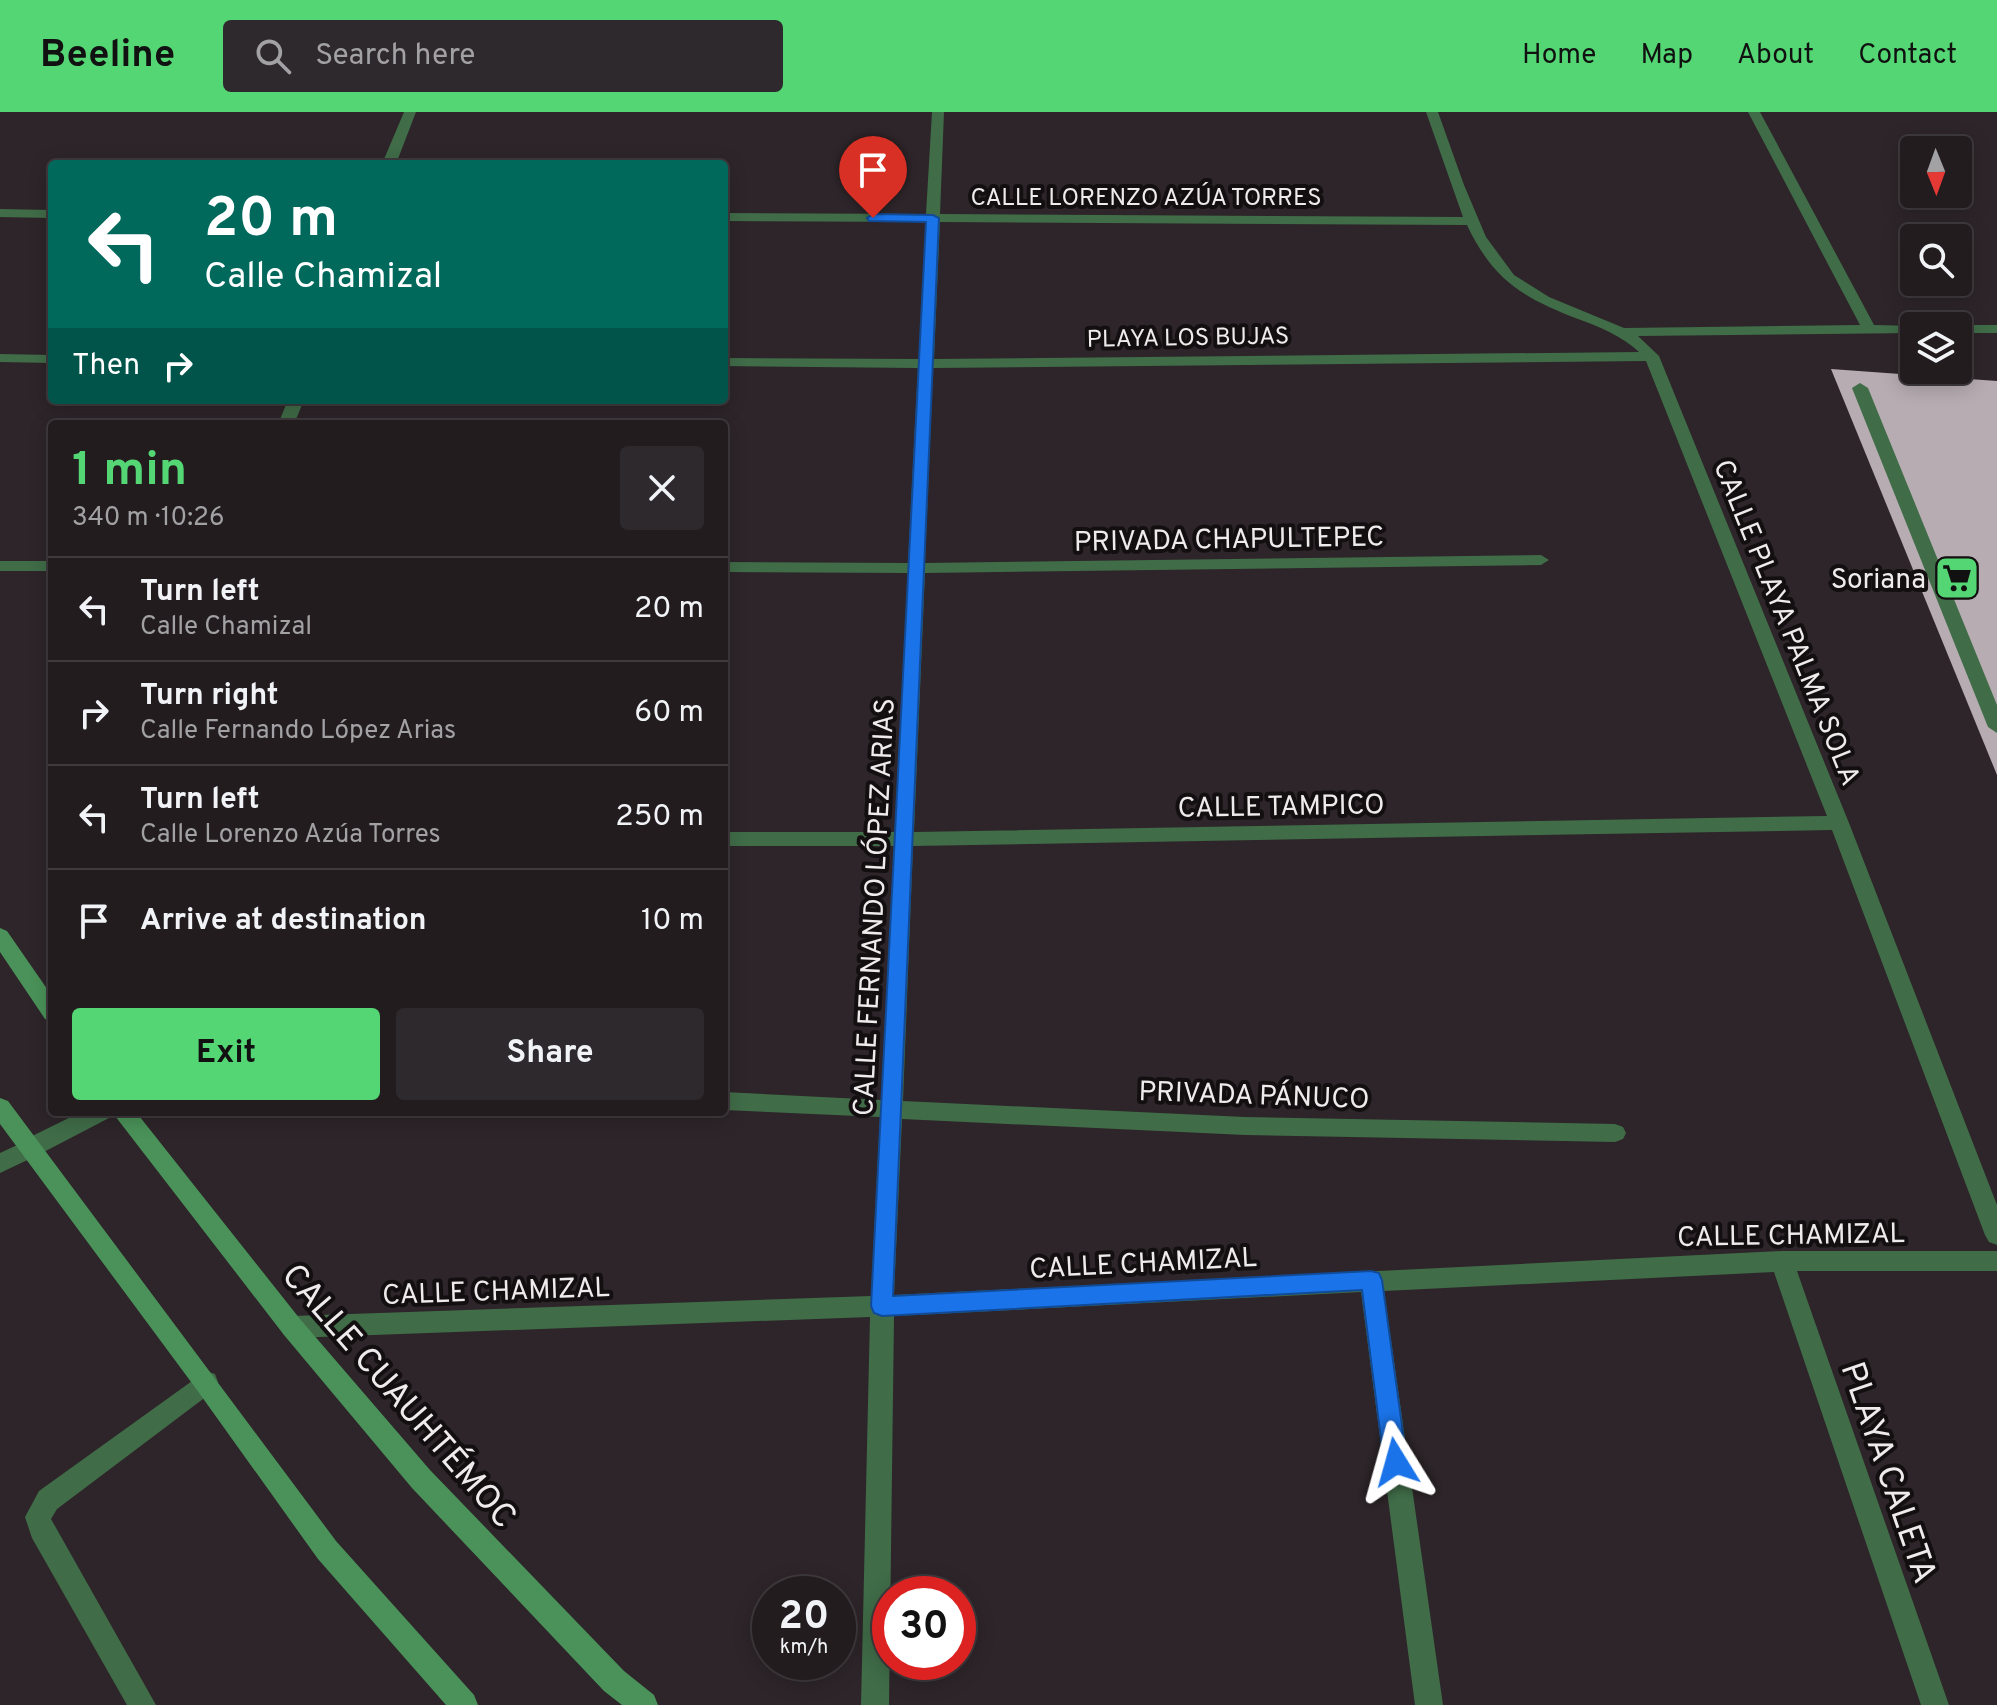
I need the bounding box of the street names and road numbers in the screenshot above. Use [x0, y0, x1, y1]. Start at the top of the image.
street label: CALLE LORENZO AZÚA TORRES [970, 182, 1322, 214]
street label: PLAYA LOS BUJAS [1086, 322, 1290, 356]
street label: CALLE PLAYA PALMA SOLA [1703, 455, 1867, 791]
street label: PRIVADA CHAPULTEPEC [1073, 520, 1385, 562]
street label: CALLE FERNANDO LÓPEZ ARIAS [845, 697, 905, 1117]
street label: CALLE TAMPICO [1177, 788, 1385, 828]
street label: PRIVADA PÁNUCO [1138, 1073, 1370, 1119]
street label: CALLE CHAMIZAL [1677, 1217, 1905, 1257]
street label: CALLE CHAMIZAL [1028, 1241, 1258, 1289]
street label: CALLE CUAUHTÉMOC [271, 1255, 526, 1539]
street label: CALLE CHAMIZAL [382, 1271, 611, 1315]
street label: PLAYA CALETA [1829, 1357, 1945, 1590]

